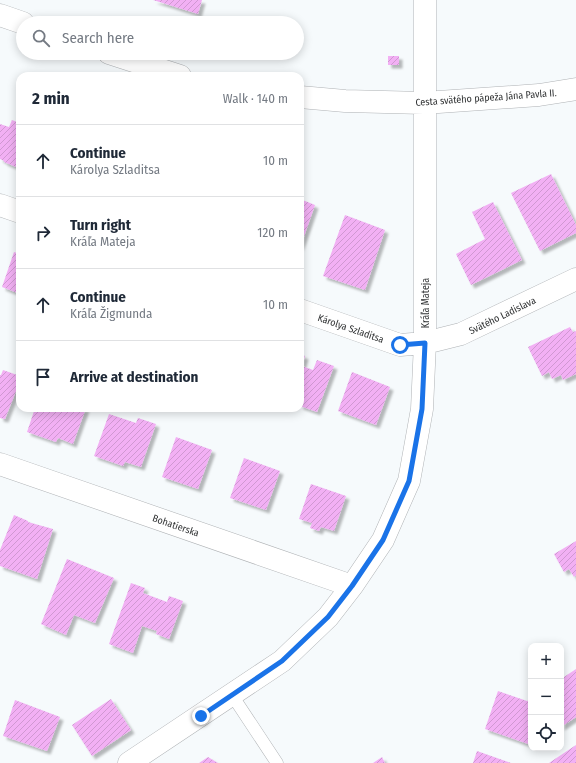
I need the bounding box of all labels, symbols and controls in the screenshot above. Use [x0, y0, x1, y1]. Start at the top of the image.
search box [16, 16, 304, 60]
icon: search [30, 27, 52, 49]
text: Search here [62, 29, 134, 47]
street label: Cesta svätého pápeža Jána Pavla II. [415, 87, 557, 109]
text: 2 min [32, 88, 70, 109]
text: Walk · 140 m [223, 91, 288, 106]
text: Continue [70, 144, 126, 162]
icon: ahead [32, 150, 54, 172]
text: 10 m [263, 153, 288, 168]
text: Károlya Szladitsa [70, 162, 160, 177]
text: Turn right [70, 216, 131, 234]
icon: right [32, 222, 54, 244]
text: 120 m [257, 225, 288, 240]
text: Kráľa Mateja [70, 234, 136, 249]
street label: Kráľa Mateja [420, 278, 432, 328]
text: Continue [70, 288, 126, 306]
icon: ahead [32, 294, 54, 316]
street label: Svätého Ladislava [467, 294, 538, 337]
text: 10 m [263, 297, 288, 312]
text: Kráľa Žigmunda [70, 306, 152, 321]
street label: Károlya Szladitsa [316, 312, 385, 346]
route start [391, 336, 409, 354]
icon: arrive [32, 366, 54, 388]
text: Arrive at destination [70, 368, 198, 386]
street label: Bohatierska [151, 512, 201, 540]
map controls [528, 643, 564, 751]
button: + [528, 643, 564, 679]
button: − [528, 679, 564, 715]
route end [192, 707, 210, 725]
button: locate [528, 715, 564, 751]

